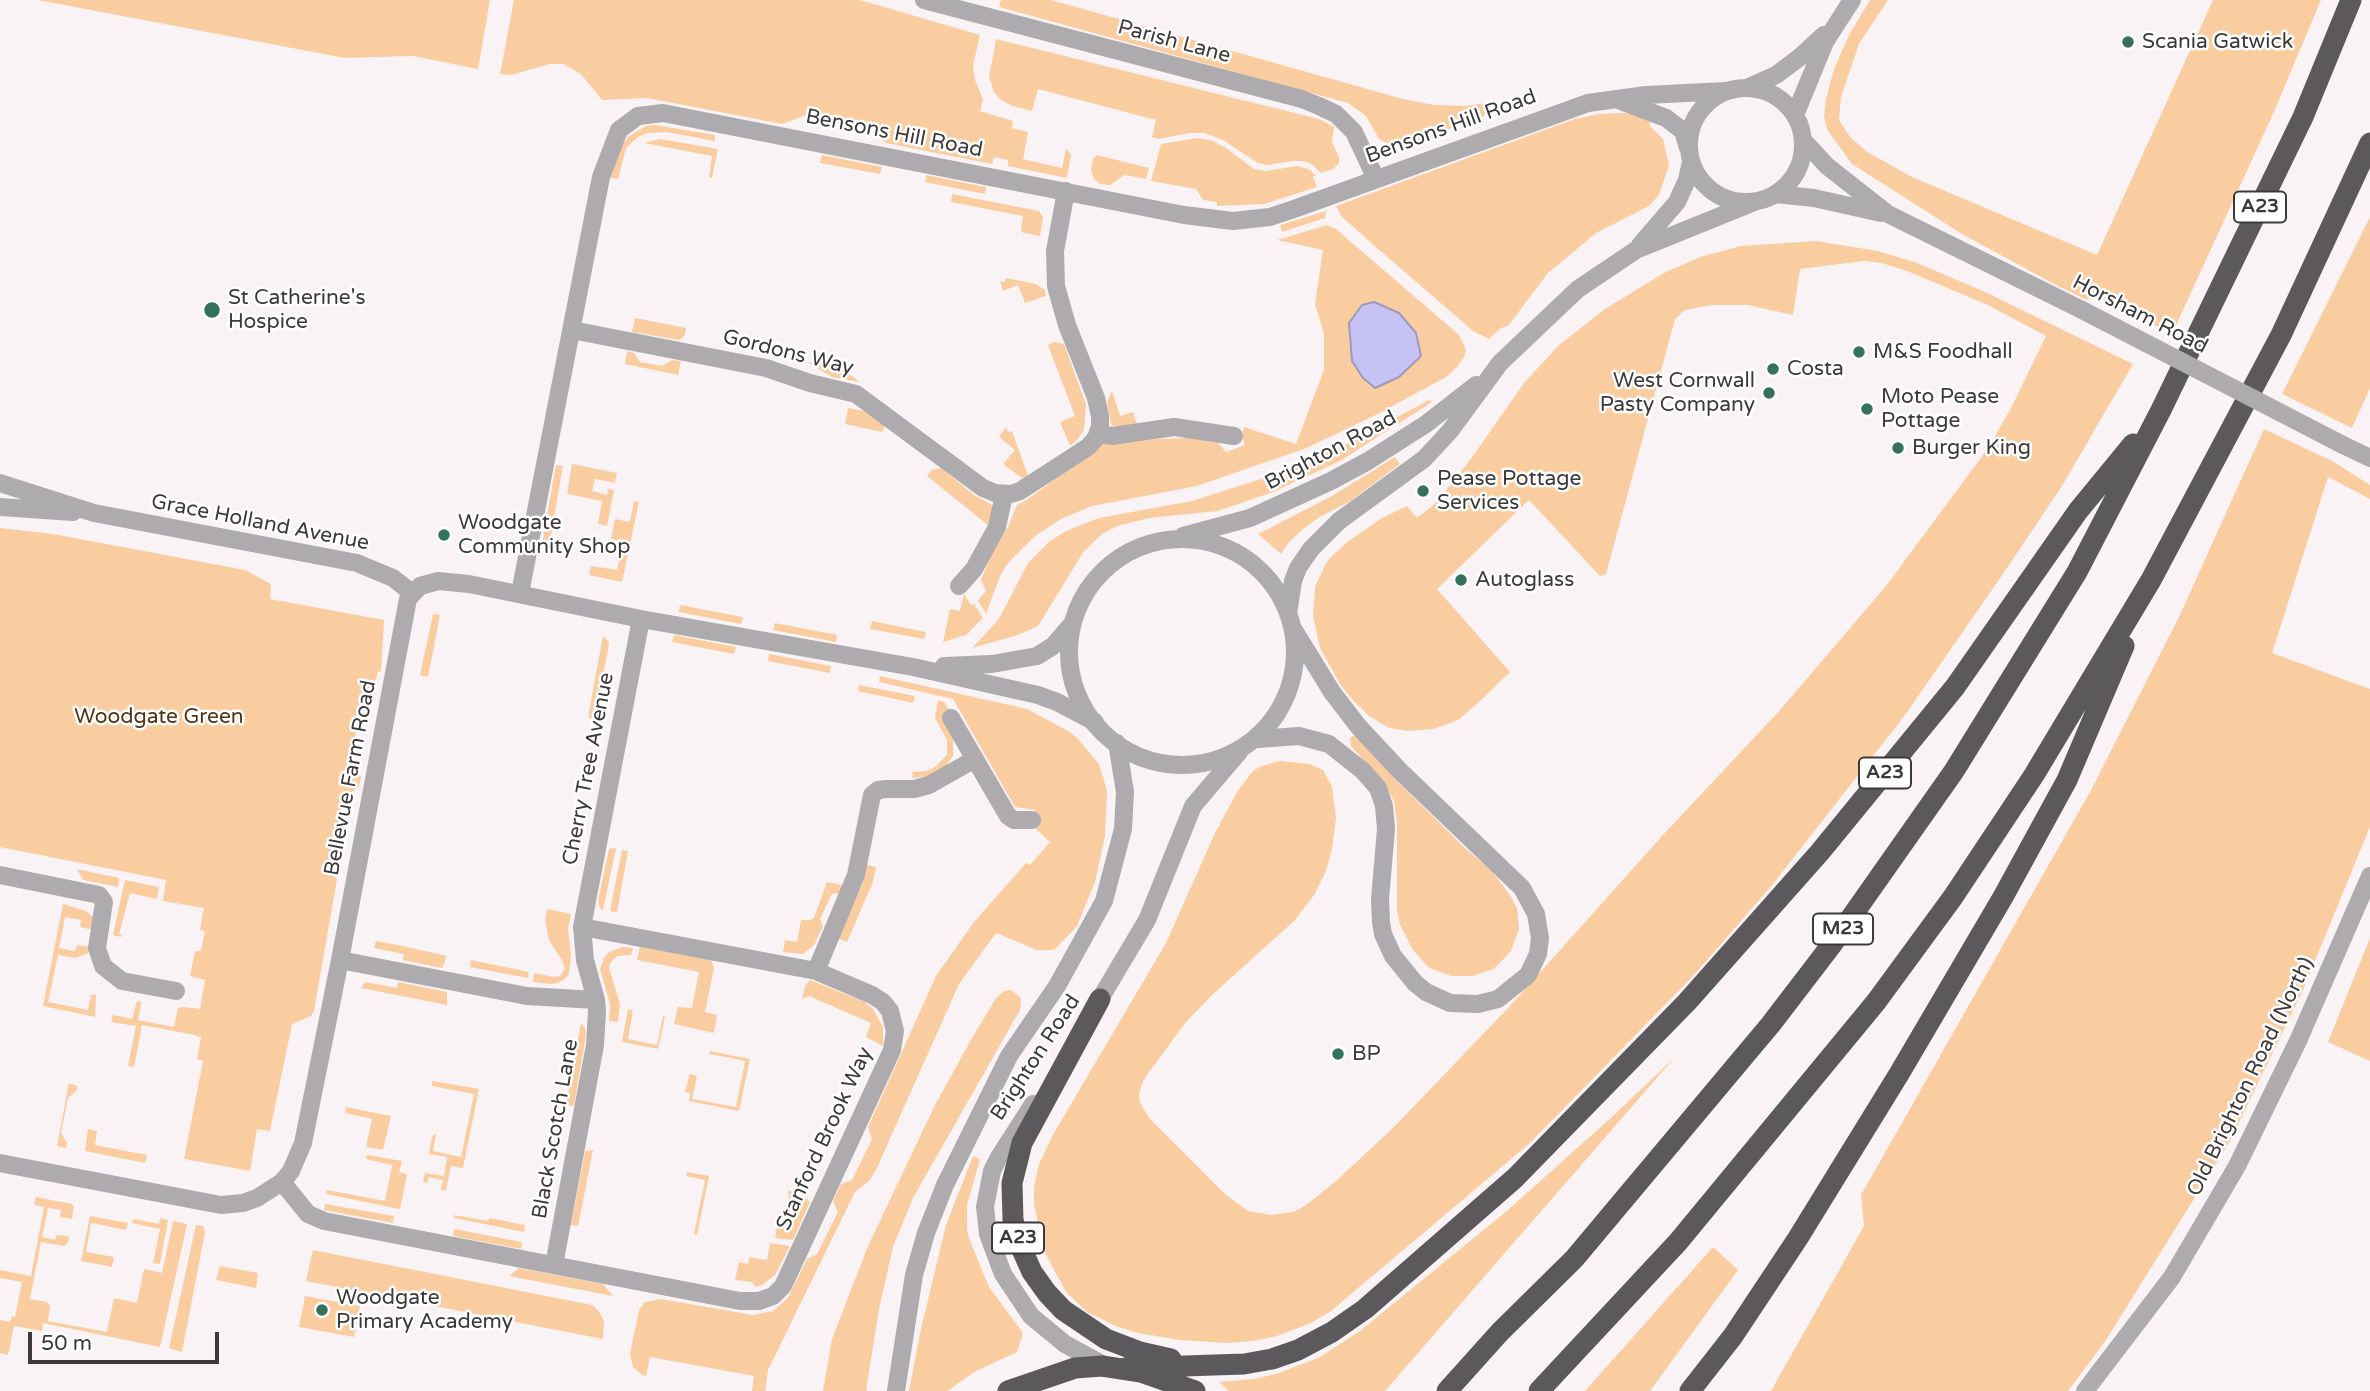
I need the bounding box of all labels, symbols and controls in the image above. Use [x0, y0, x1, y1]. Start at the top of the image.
street label: Parish Lane [1115, 15, 1233, 69]
place label: Scania Gatwick [2142, 29, 2293, 55]
marker: Scania Gatwick [2120, 34, 2136, 50]
street label: Bensons Hill Road [1362, 84, 1540, 170]
street label: Bensons Hill Road [803, 104, 985, 164]
road number: A23 [2234, 192, 2286, 223]
street label: Horsham Road [2068, 270, 2212, 360]
place label: St Catherine's Hospice [228, 285, 365, 335]
marker: St Catherine's Hospice [202, 300, 222, 320]
street label: Gordons Way [720, 325, 856, 381]
place label: M&S Foodhall [1873, 339, 2013, 365]
marker: M&S Foodhall [1851, 344, 1867, 360]
place label: Costa [1787, 356, 1844, 382]
marker: Costa [1765, 361, 1781, 377]
place label: West Cornwall Pasty Company [1600, 368, 1755, 418]
place label: Moto Pease Pottage [1881, 384, 1999, 434]
marker: West Cornwall Pasty Company [1761, 385, 1777, 401]
marker: Moto Pease Pottage [1859, 401, 1875, 417]
street label: Brighton Road [1261, 406, 1401, 496]
place label: Burger King [1912, 435, 2031, 461]
marker: Burger King [1890, 440, 1906, 456]
place label: Pease Pottage Services [1437, 466, 1581, 516]
marker: Pease Pottage Services [1415, 483, 1431, 499]
street label: Grace Holland Avenue [149, 490, 371, 556]
place label: Woodgate Community Shop [458, 510, 631, 560]
marker: Woodgate Community Shop [436, 527, 452, 543]
place label: Autoglass [1475, 567, 1574, 593]
marker: Autoglass [1453, 572, 1469, 588]
street label: Cherry Tree Avenue [558, 671, 620, 867]
street label: Bellevue Farm Road [320, 678, 382, 878]
park label: Woodgate Green [74, 704, 244, 730]
road number: A23 [1859, 758, 1911, 788]
road number: M23 [1813, 914, 1873, 945]
street label: Old Brighton Road (North) [2182, 953, 2320, 1201]
street label: Brighton Road [986, 990, 1086, 1126]
street label: Black Scotch Lane [528, 1037, 584, 1221]
place label: BP [1352, 1041, 1381, 1067]
street label: Stanford Brook Way [771, 1043, 879, 1235]
marker: BP [1330, 1046, 1346, 1062]
road number: A23 [992, 1222, 1044, 1254]
place label: Woodgate Primary Academy [336, 1285, 513, 1335]
marker: Woodgate Primary Academy [314, 1302, 330, 1318]
scale bar [32, 1318, 222, 1362]
text: 50 m [41, 1331, 92, 1356]

